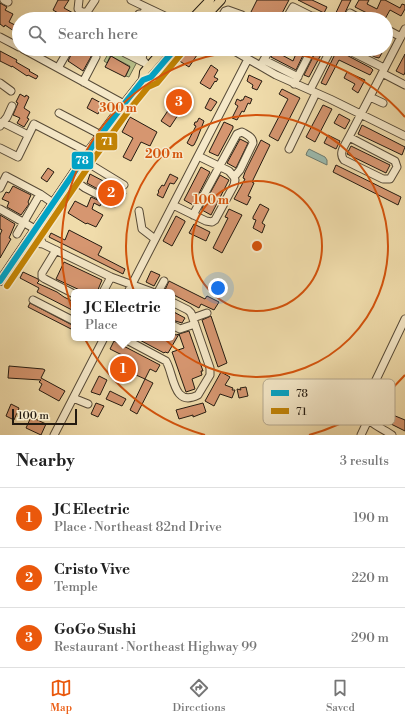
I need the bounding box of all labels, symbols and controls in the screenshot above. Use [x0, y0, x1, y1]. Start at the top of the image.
search box [12, 12, 393, 56]
icon: search [26, 23, 48, 45]
text: Search here [58, 25, 138, 44]
pin: 3 [166, 87, 192, 117]
text: 300 m [99, 101, 137, 116]
line badge: 71 [95, 132, 118, 151]
text: 71 [101, 135, 114, 149]
text: 200 m [145, 147, 183, 162]
line badge: 78 [71, 151, 94, 170]
text: 78 [75, 154, 89, 168]
pin: 2 [98, 178, 124, 208]
text: 100 m [193, 193, 229, 208]
centre of rings [250, 239, 264, 253]
your location [208, 278, 228, 298]
popup [71, 289, 175, 341]
text: JC Electric [85, 298, 161, 317]
text: Place [85, 317, 118, 333]
pin: 1 [110, 354, 136, 384]
legend [263, 379, 395, 425]
text: 78 [296, 387, 308, 401]
text: 71 [296, 405, 307, 419]
scale bar [12, 407, 77, 426]
text: 100 m [18, 409, 49, 423]
text: Nearby [16, 450, 75, 472]
text: 3 results [340, 453, 389, 469]
text: JC Electric [54, 500, 130, 519]
text: 1 [26, 510, 32, 526]
text: 190 m [353, 510, 389, 526]
text: Place · Northeast 82nd Drive [54, 519, 222, 535]
text: Cristo Vive [54, 560, 130, 579]
text: 2 [25, 570, 33, 586]
text: 220 m [351, 570, 389, 586]
text: Temple [54, 579, 98, 595]
text: GoGo Sushi [54, 620, 136, 639]
text: 3 [25, 630, 33, 646]
text: 290 m [351, 630, 389, 646]
text: Restaurant · Northeast Highway 99 [54, 639, 257, 655]
tab: Map [50, 677, 72, 715]
tab: Directions [173, 677, 226, 715]
tab: Saved [326, 677, 355, 715]

